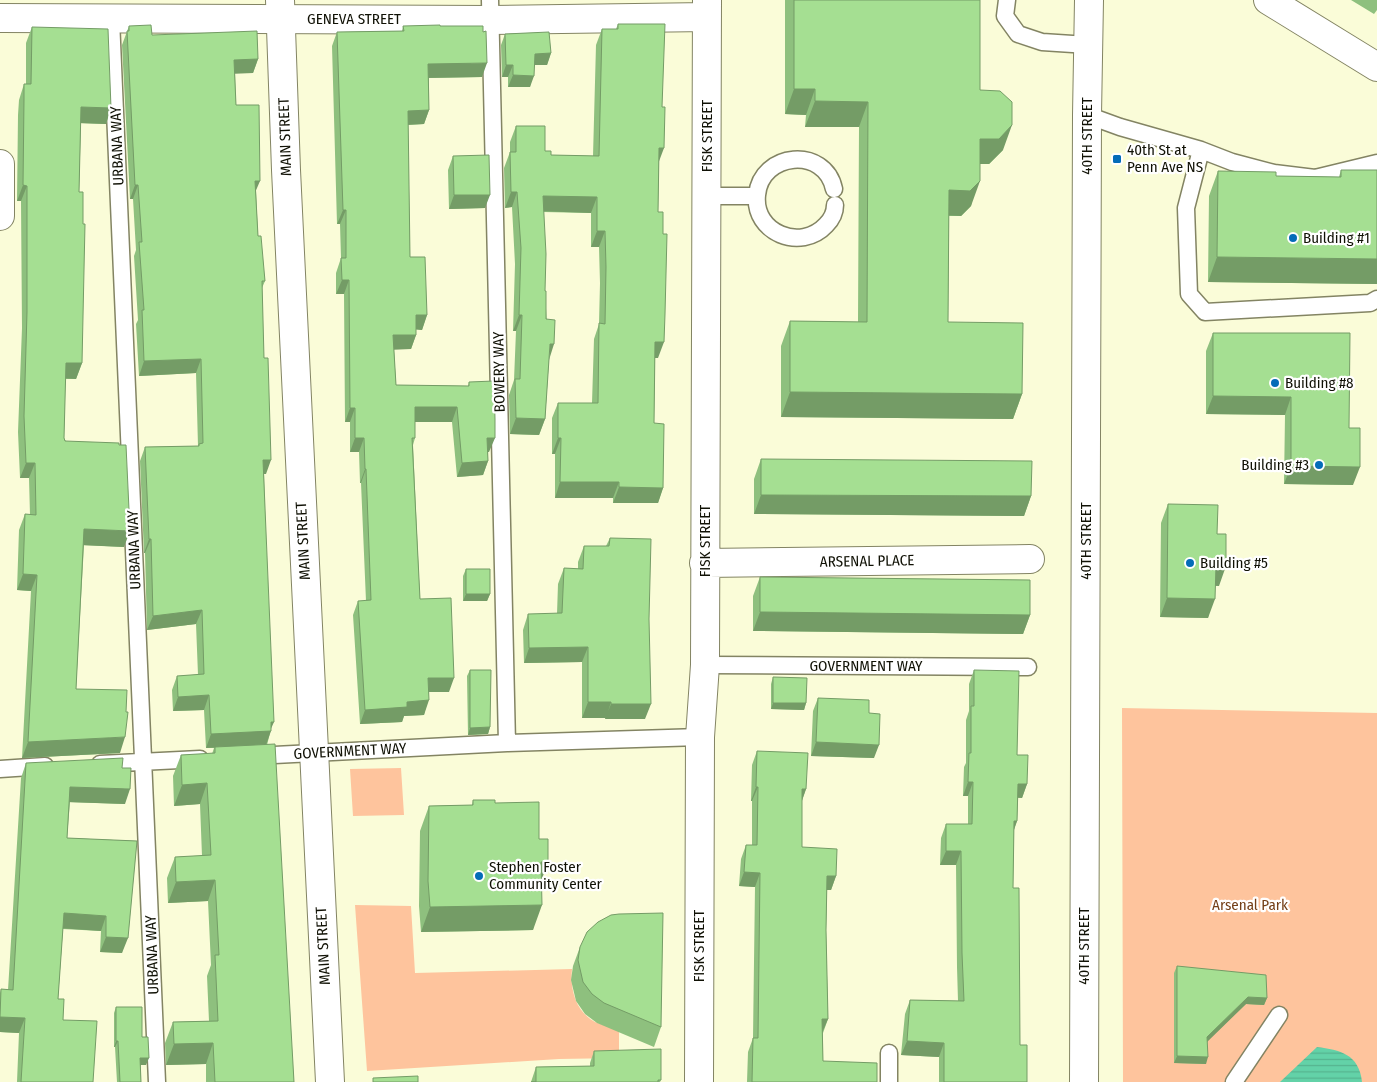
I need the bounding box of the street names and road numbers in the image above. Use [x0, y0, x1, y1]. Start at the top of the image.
street label: GENEVA STREET [307, 10, 401, 28]
street label: MAIN STREET [275, 97, 295, 176]
street label: 40TH STREET [1078, 97, 1096, 175]
street label: FISK STREET [698, 100, 716, 172]
street label: URBANA WAY [107, 105, 127, 186]
street label: BOWERY WAY [489, 331, 509, 412]
street label: MAIN STREET [292, 501, 314, 581]
street label: 40TH STREET [1077, 502, 1095, 580]
street label: FISK STREET [696, 505, 714, 577]
street label: URBANA WAY [124, 509, 144, 590]
street label: ARSENAL PLACE [820, 551, 914, 571]
street label: GOVERNMENT WAY [809, 657, 923, 675]
street label: GOVERNMENT WAY [293, 739, 407, 763]
street label: MAIN STREET [312, 906, 334, 986]
street label: 40TH STREET [1075, 907, 1093, 985]
street label: FISK STREET [690, 910, 708, 982]
street label: URBANA WAY [142, 914, 162, 995]

